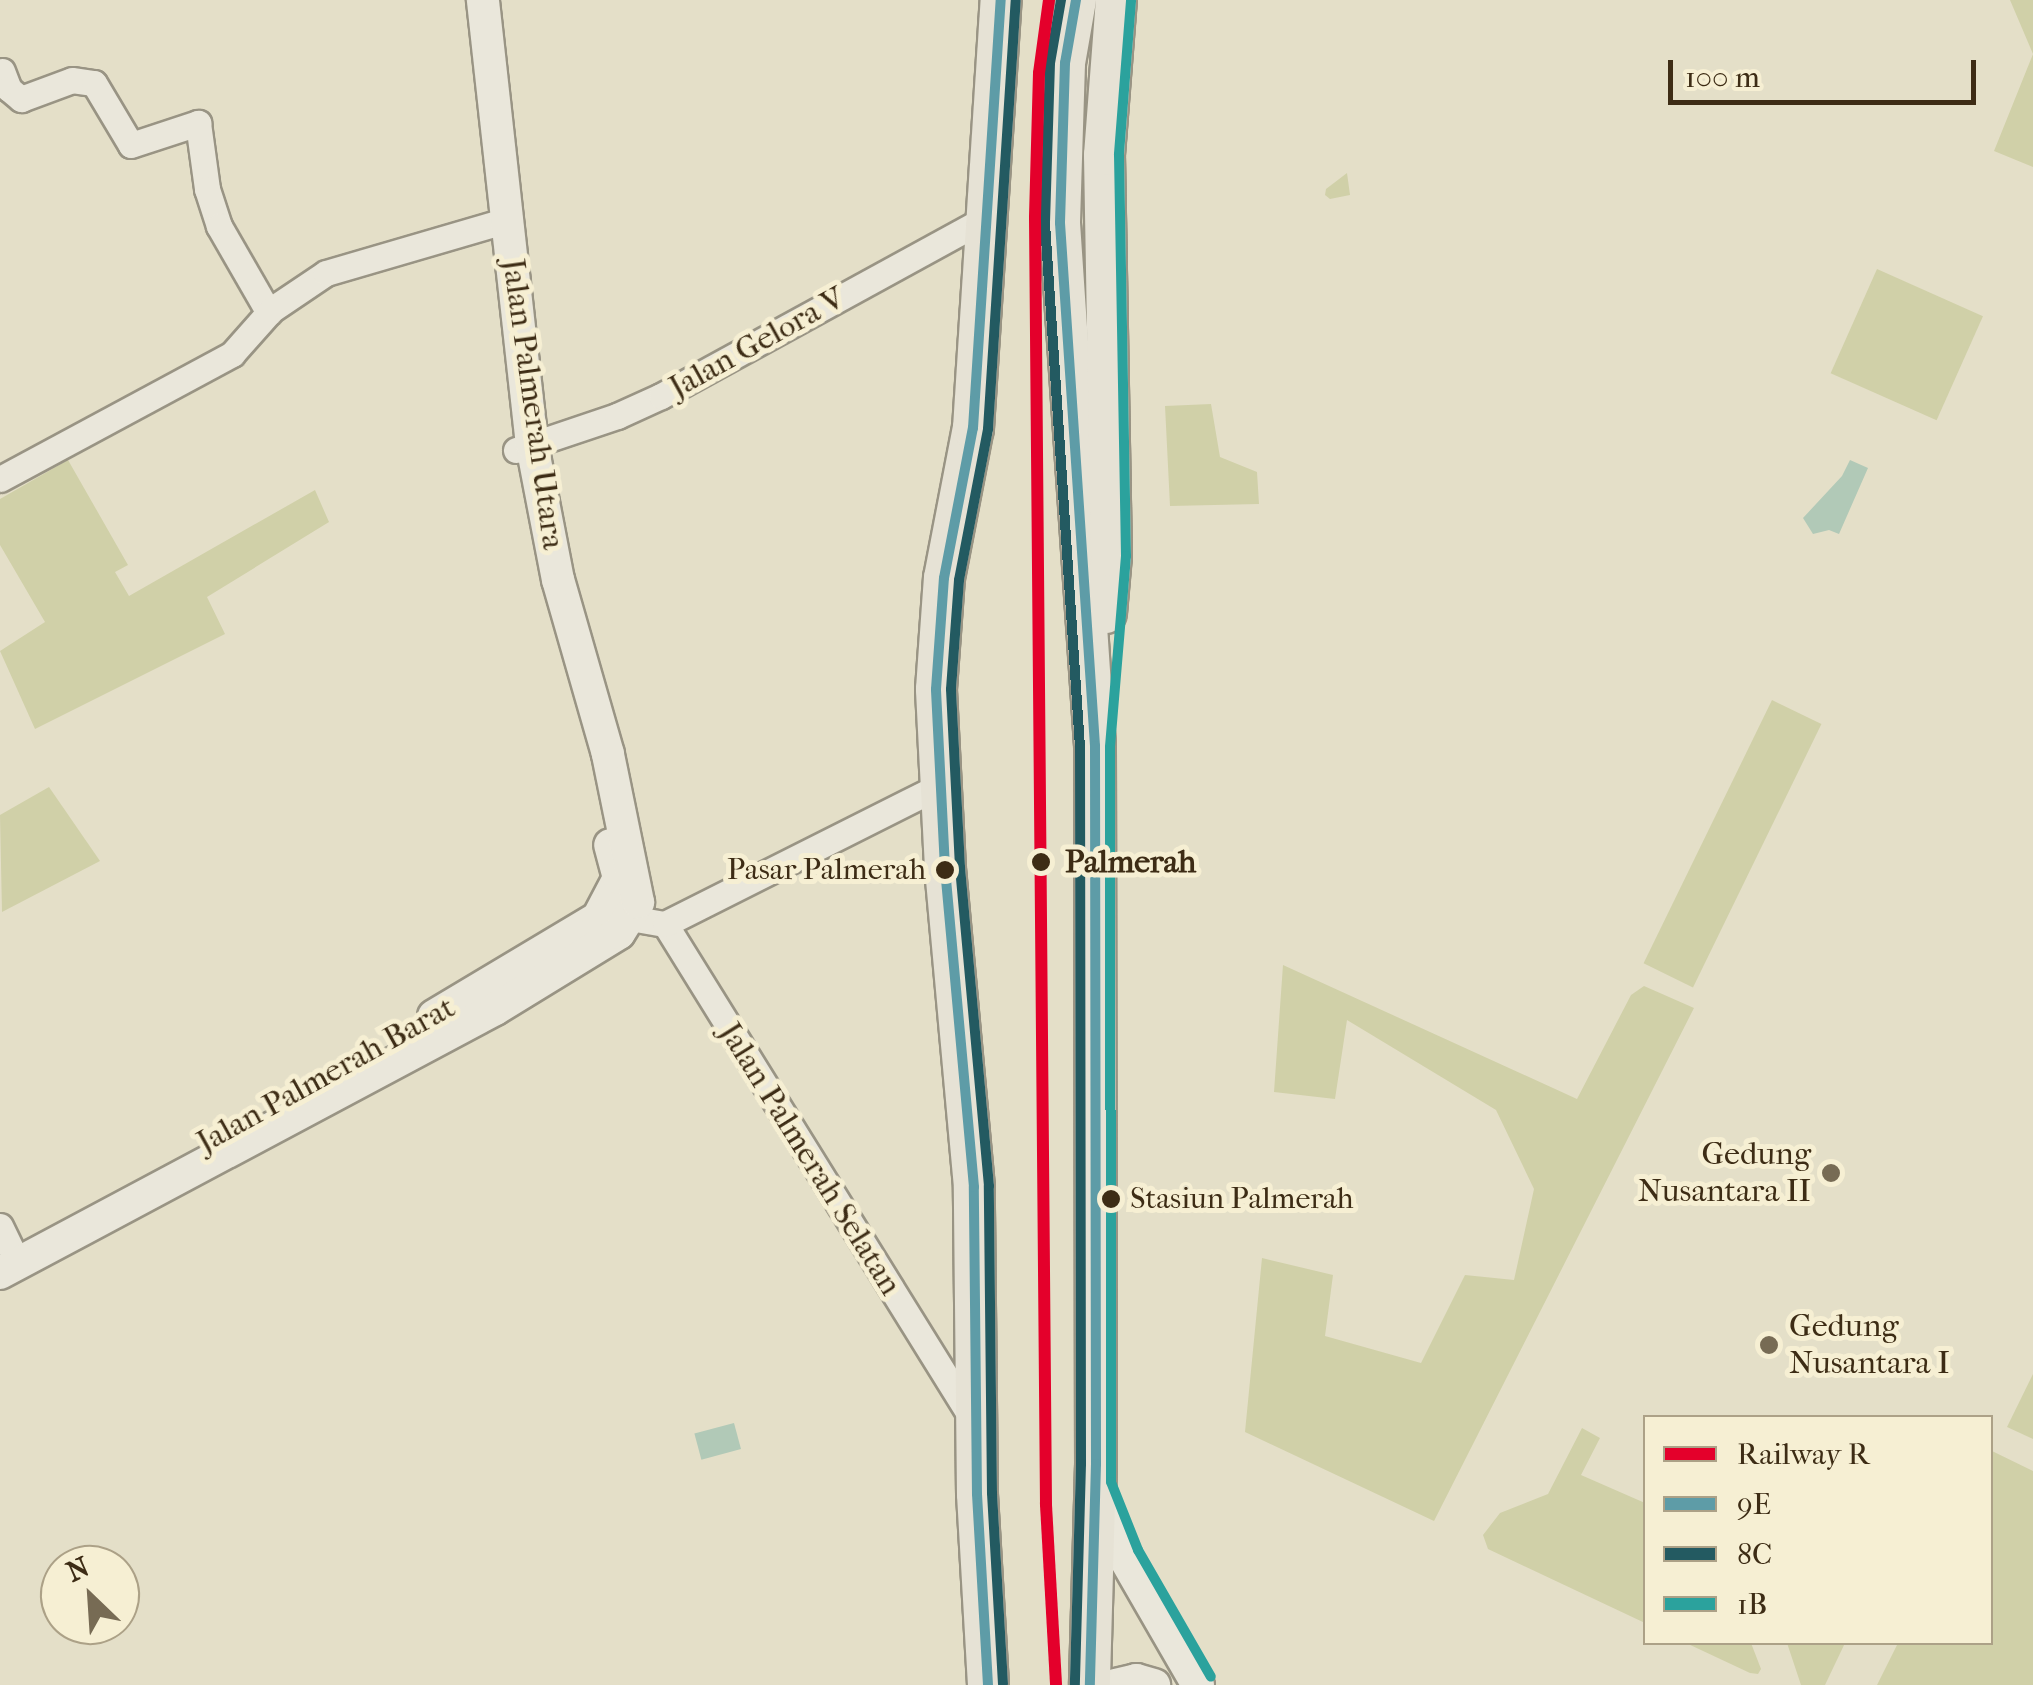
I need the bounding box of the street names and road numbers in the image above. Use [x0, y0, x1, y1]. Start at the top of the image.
street label: Jalan Palmerah Utara [494, 256, 572, 552]
street label: Jalan Gelora V [663, 279, 851, 407]
street label: Jalan Palmerah Barat [190, 988, 462, 1162]
street label: Jalan Palmerah Selatan [710, 1016, 910, 1302]

